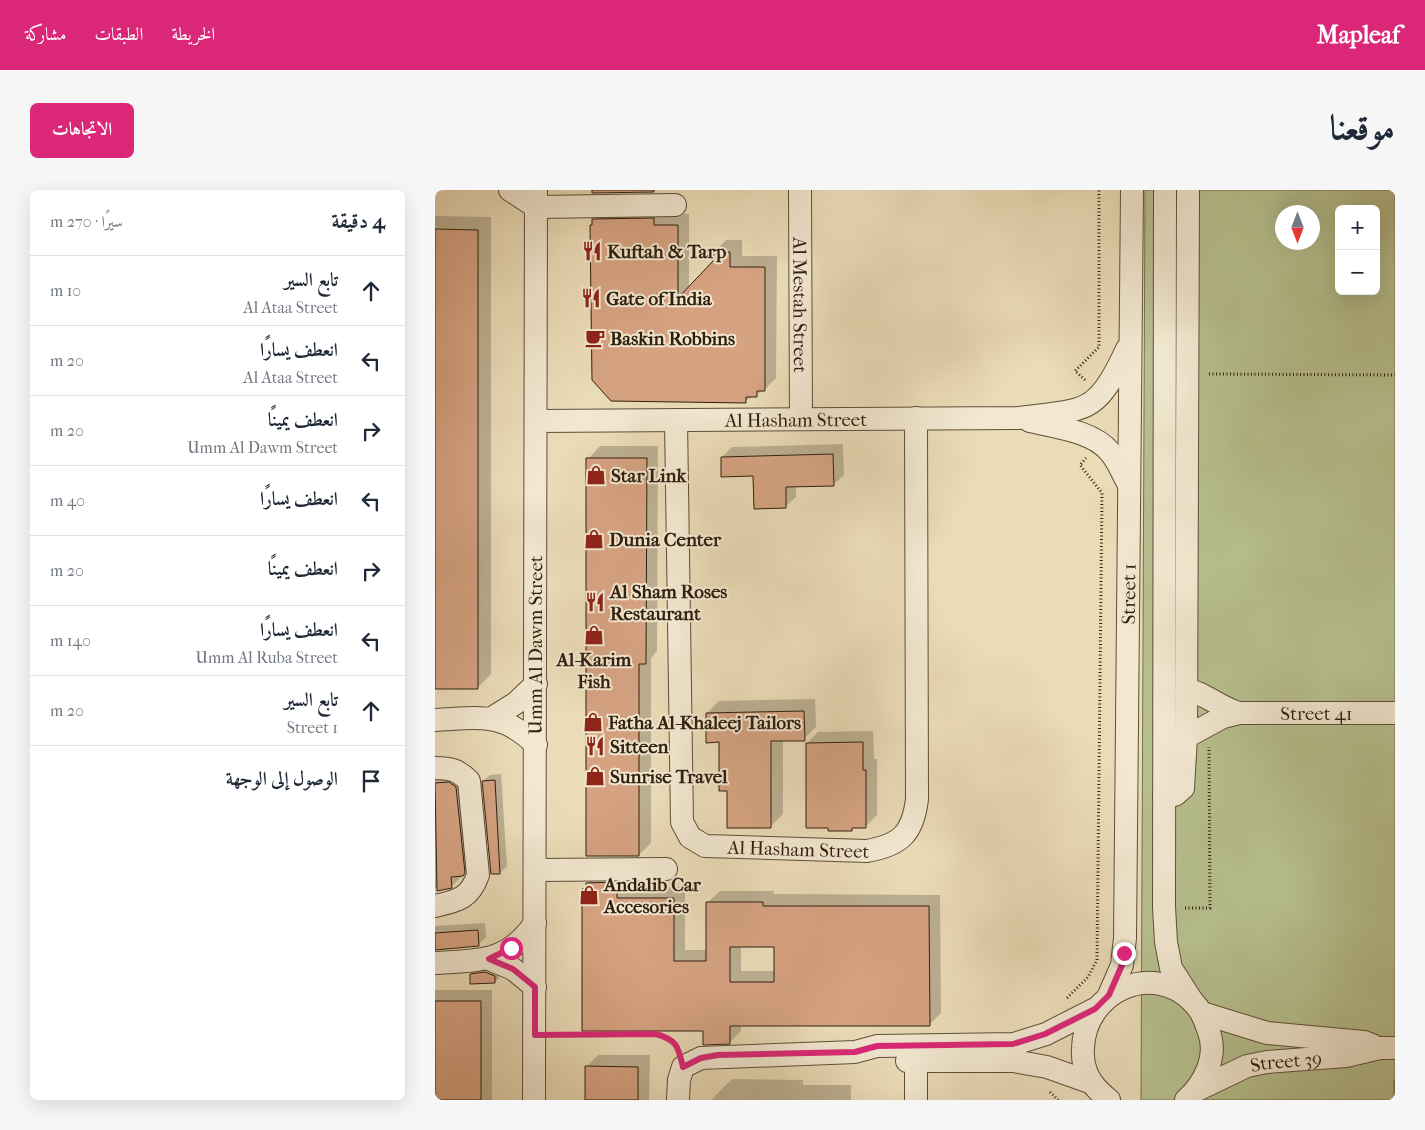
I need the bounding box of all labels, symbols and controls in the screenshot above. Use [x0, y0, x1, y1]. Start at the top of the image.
text: Mapleaf [1317, 21, 1400, 49]
text: مشاركة [25, 24, 66, 45]
text: الطبقات [94, 24, 143, 45]
text: الخريطة [171, 24, 215, 45]
button: الاتجاهات [30, 103, 134, 158]
text: موقعنا [1330, 107, 1395, 148]
north arrow [1275, 205, 1320, 250]
map controls [1335, 205, 1380, 295]
button: + [1335, 205, 1380, 250]
text: 4 دقيقة [331, 209, 385, 233]
text: سيرًا · 270 m [50, 212, 123, 231]
street label: Al Mestah Street [788, 236, 811, 373]
restaurant icon: Kuftah & Tarp [581, 240, 603, 262]
place label: Kuftah & Tarp [607, 241, 726, 263]
button: − [1335, 250, 1380, 295]
text: تابع السير [284, 269, 338, 291]
icon: ahead [357, 277, 385, 305]
text: 10 m [50, 281, 81, 300]
restaurant icon: Gate of India [580, 287, 602, 309]
place label: Gate of India [606, 288, 713, 310]
text: Al Ataa Street [243, 298, 338, 317]
cafe icon: Baskin Robbins [584, 327, 606, 349]
place label: Baskin Robbins [610, 328, 735, 350]
text: انعطف يسارًا [260, 339, 338, 361]
icon: left [357, 347, 385, 375]
text: 20 m [50, 351, 84, 370]
text: Al Ataa Street [243, 368, 338, 387]
text: انعطف يمينًا [268, 409, 338, 431]
street label: Al Hasham Street [724, 409, 867, 432]
icon: right [357, 417, 385, 445]
text: 20 m [50, 421, 84, 440]
text: Umm Al Dawm Street [187, 438, 338, 457]
shop icon: Star Link [585, 464, 607, 486]
place label: Star Link [611, 465, 688, 487]
icon: left [357, 487, 385, 515]
text: انعطف يسارًا [260, 488, 338, 510]
text: 40 m [50, 491, 85, 510]
shop icon: Dunia Center [583, 528, 605, 550]
place label: Dunia Center [609, 529, 722, 551]
street label: Umm Al Dawm Street [525, 555, 547, 735]
icon: right [357, 557, 385, 585]
text: انعطف يمينًا [268, 558, 338, 580]
text: 20 m [50, 561, 84, 580]
street label: Street 1 [1118, 563, 1141, 625]
place label: Al Sham Roses Restaurant [609, 581, 727, 625]
restaurant icon: Al Sham Roses Restaurant [584, 591, 606, 613]
text: انعطف يسارًا [260, 619, 338, 641]
shop icon: Al-Karim Fish [583, 624, 605, 646]
icon: left [357, 627, 385, 655]
text: 140 m [50, 631, 91, 650]
text: Umm Al Ruba Street [196, 648, 338, 667]
place label: Al-Karim Fish [556, 649, 632, 693]
text: تابع السير [284, 689, 338, 711]
icon: ahead [357, 697, 385, 725]
text: 20 m [50, 701, 84, 720]
street label: Street 41 [1280, 703, 1353, 725]
shop icon: Fatha Al-Khaleej Tailors [582, 711, 604, 733]
place label: Fatha Al-Khaleej Tailors [607, 712, 801, 734]
text: Street 1 [287, 718, 338, 737]
restaurant icon: Sitteen [584, 735, 606, 757]
place label: Sitteen [610, 736, 670, 758]
shop icon: Sunrise Travel [584, 765, 606, 787]
place label: Sunrise Travel [610, 766, 728, 788]
icon: arrive [357, 767, 385, 795]
text: الوصول إلى الوجهة [226, 768, 338, 790]
street label: Al Hasham Street [726, 837, 870, 863]
place label: Andalib Car Accesories [603, 874, 702, 918]
shop icon: Andalib Car Accesories [578, 884, 600, 906]
route start [500, 937, 523, 960]
route end [1113, 942, 1136, 965]
street label: Street 39 [1248, 1048, 1323, 1077]

